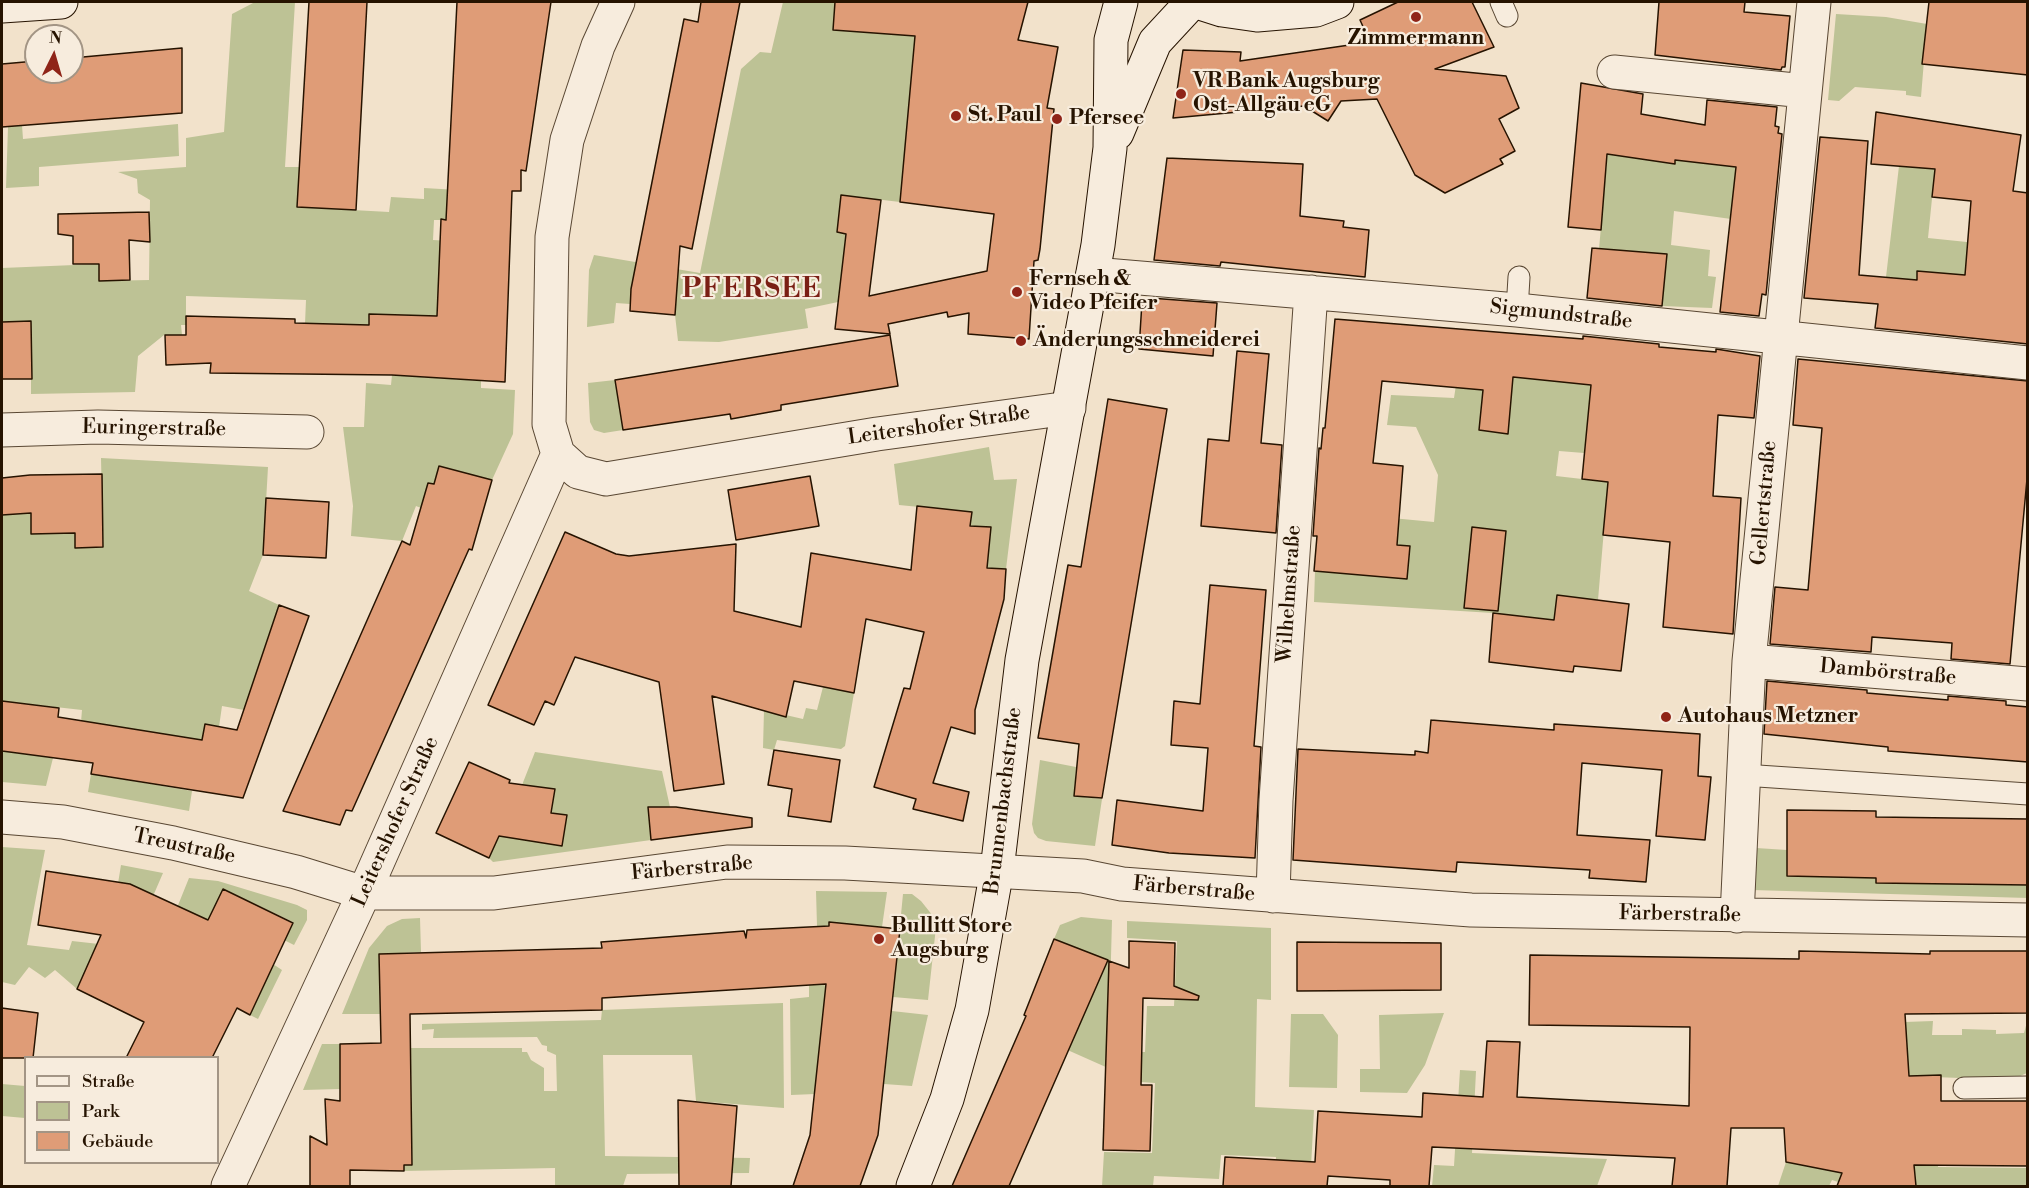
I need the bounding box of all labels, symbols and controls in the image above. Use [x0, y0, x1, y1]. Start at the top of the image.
marker: Zimmermann [1409, 10, 1423, 24]
north arrow [24, 24, 84, 84]
place label: Zimmermann [1348, 26, 1484, 52]
text: N [48, 28, 63, 49]
place label: VR Bank Augsburg Ost-Allgäu eG [1193, 69, 1379, 119]
marker: VR Bank Augsburg Ost-Allgäu eG [1174, 87, 1188, 101]
place label: St. Paul [968, 103, 1042, 129]
place label: Pfersee [1069, 106, 1144, 132]
marker: St. Paul [949, 109, 963, 123]
marker: Pfersee [1050, 112, 1064, 126]
place label: Fernseh & Video Pfeifer [1029, 267, 1158, 317]
district label: PFERSEE [682, 275, 822, 307]
marker: Fernseh & Video Pfeifer [1010, 285, 1024, 299]
street label: Sigmundstraße [1488, 295, 1634, 335]
place label: Änderungsschneiderei [1033, 328, 1260, 354]
marker: Änderungsschneiderei [1014, 334, 1028, 348]
street label: Leitershofer Straße [846, 401, 1032, 451]
street label: Euringerstraße [82, 415, 226, 443]
street label: Gellertstraße [1747, 440, 1783, 566]
street label: Wilhelmstraße [1273, 524, 1307, 664]
street label: Dambörstraße [1819, 654, 1957, 692]
place label: Autohaus Metzner [1678, 704, 1858, 730]
street label: Brunnenbachstraße [980, 706, 1028, 896]
marker: Autohaus Metzner [1659, 710, 1673, 724]
street label: Leitershofer Straße [347, 733, 445, 911]
street label: Treustraße [130, 824, 238, 870]
street label: Färberstraße [630, 851, 754, 887]
street label: Färberstraße [1132, 872, 1256, 908]
street label: Färberstraße [1619, 901, 1741, 929]
place label: Bullitt Store Augsburg [891, 914, 1012, 964]
marker: Bullitt Store Augsburg [872, 932, 886, 946]
legend [24, 1056, 219, 1164]
text: Straße [82, 1070, 135, 1093]
text: Park [82, 1100, 119, 1123]
text: Gebäude [82, 1130, 153, 1153]

